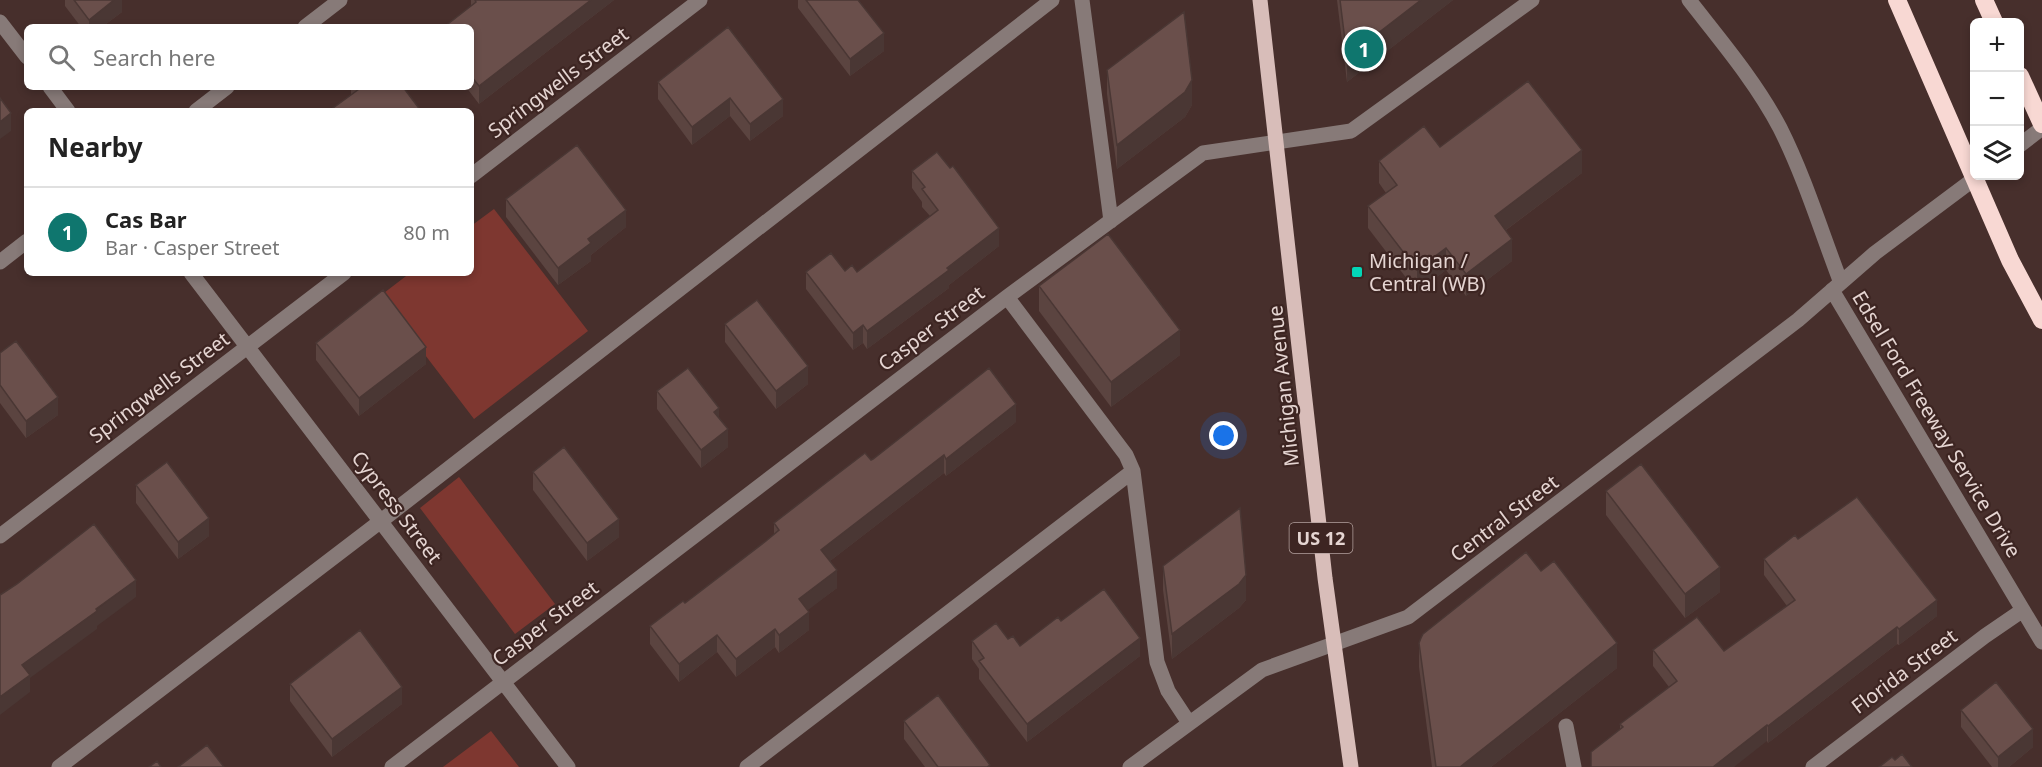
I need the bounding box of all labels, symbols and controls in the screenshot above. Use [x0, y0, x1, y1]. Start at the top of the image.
map controls [1970, 18, 2024, 180]
button: + [1970, 18, 2024, 72]
street label: Springwells Street [482, 20, 634, 144]
search box [24, 24, 474, 90]
pin: 1 [1344, 26, 1384, 72]
icon: search [45, 41, 78, 74]
text: Search here [93, 42, 215, 72]
button: − [1970, 72, 2024, 126]
button: layers [1970, 126, 2024, 180]
text: Nearby [48, 129, 143, 165]
text: Cas Bar [105, 204, 187, 234]
text: 1 [62, 219, 73, 246]
text: 80 m [403, 219, 450, 246]
text: Bar · Casper Street [105, 234, 280, 261]
place label: Michigan / Central (WB) [1369, 247, 1486, 297]
marker: Michigan / Central (WB) [1350, 265, 1364, 279]
street label: Casper Street [872, 279, 990, 377]
street label: Edsel Ford Freeway Service Drive [1846, 286, 2028, 562]
street label: Michigan Avenue [1261, 304, 1305, 468]
street label: Springwells Street [83, 325, 235, 449]
your location [1209, 421, 1238, 450]
street label: Cypress Street [346, 445, 448, 569]
street label: Central Street [1444, 468, 1564, 568]
road number: US 12 [1290, 523, 1352, 553]
street label: Casper Street [486, 574, 604, 672]
street label: Florida Street [1846, 622, 1962, 720]

